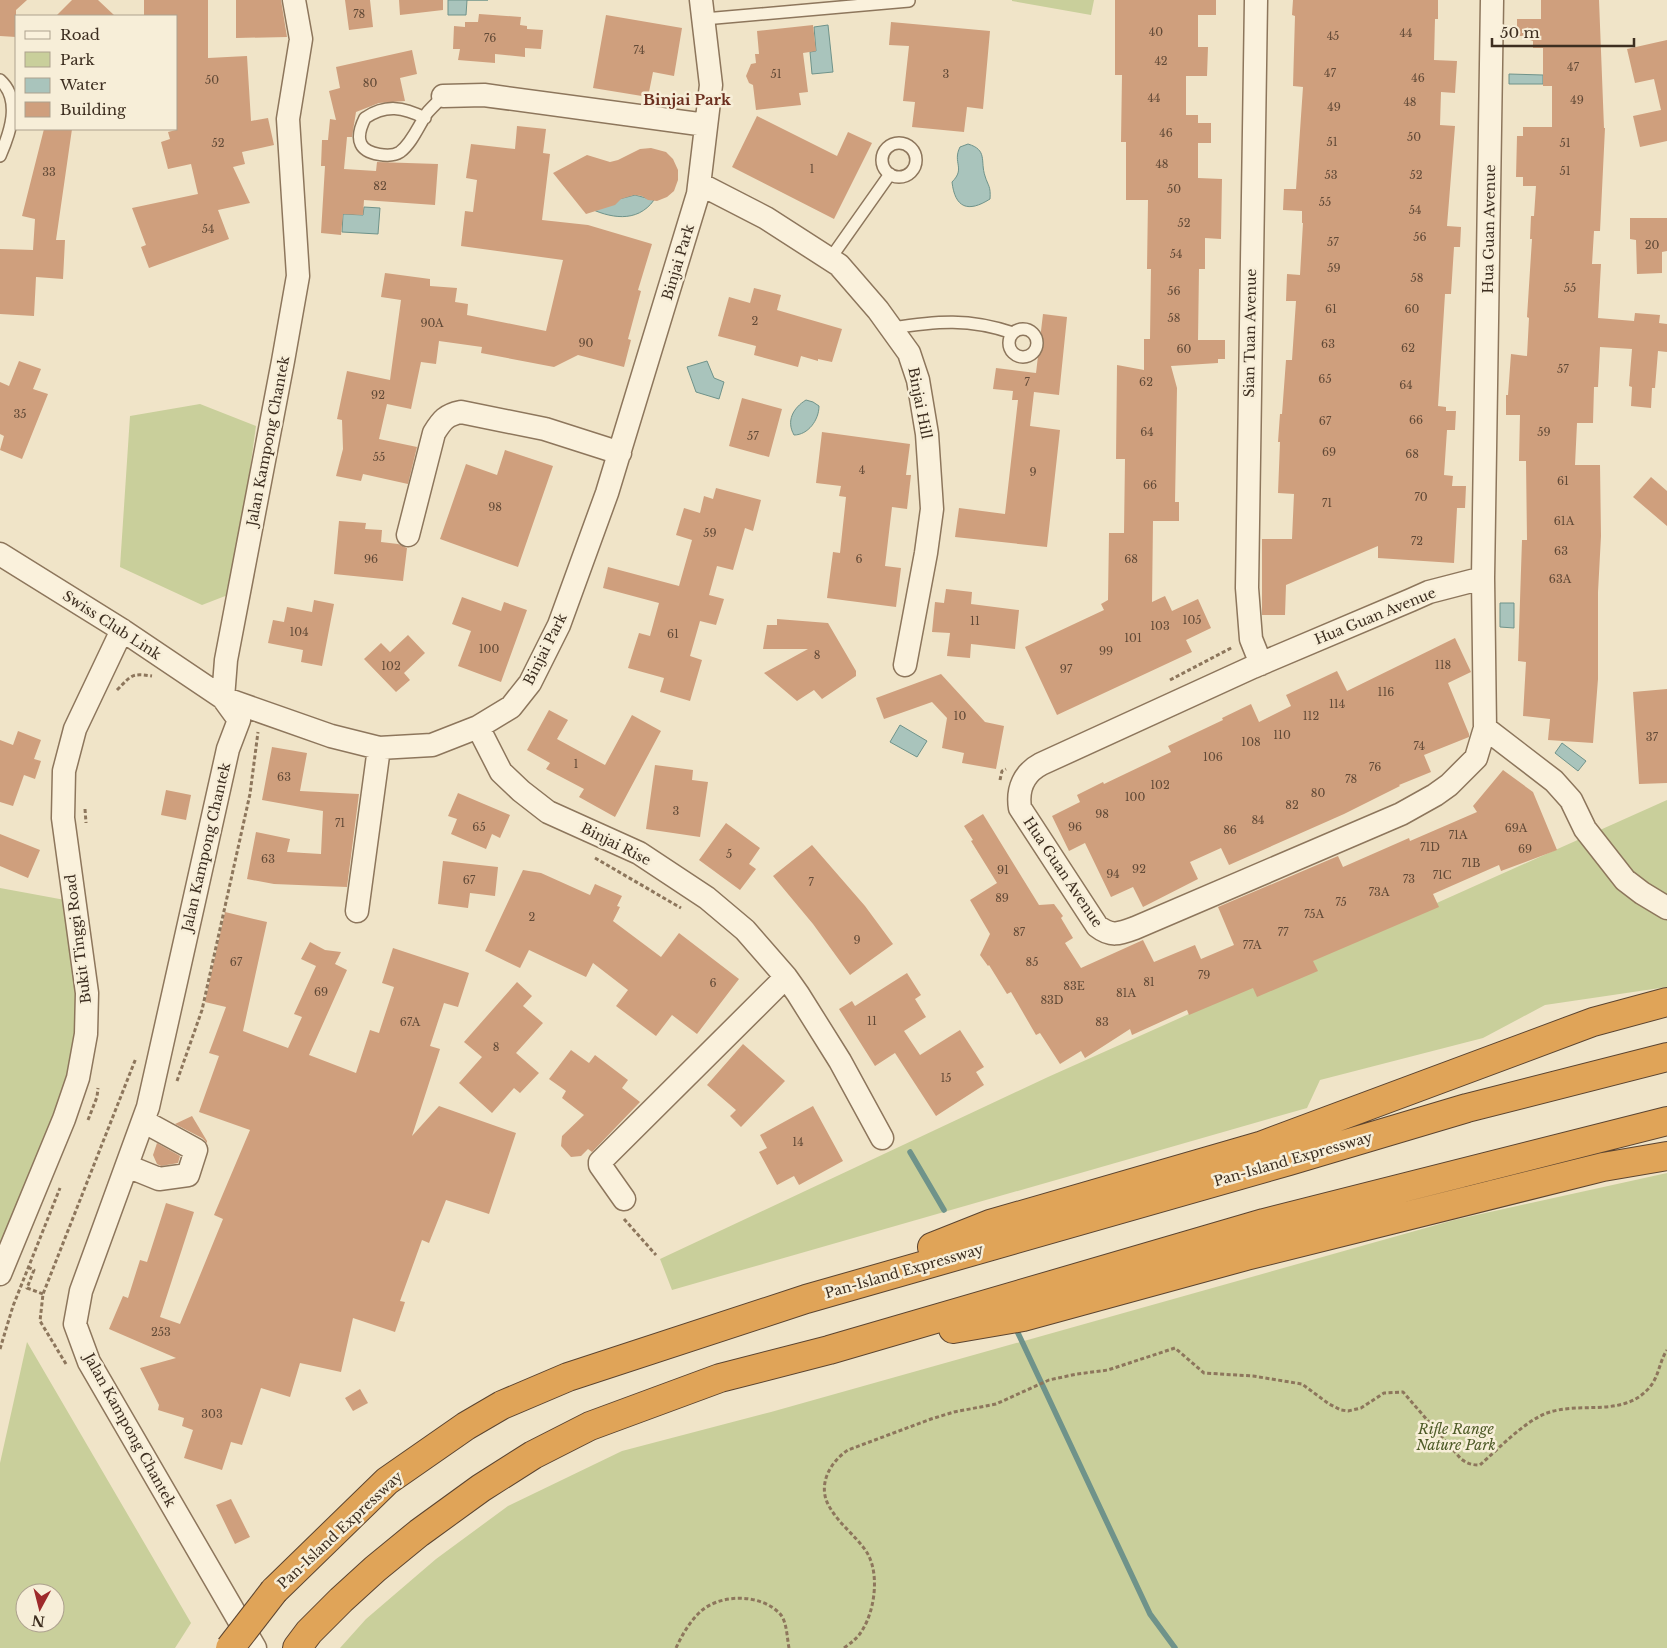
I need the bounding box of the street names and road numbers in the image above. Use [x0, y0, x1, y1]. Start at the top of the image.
street label: Hua Guan Avenue [1479, 164, 1499, 294]
street label: Binjai Park [658, 221, 698, 302]
street label: Sian Tuan Avenue [1240, 268, 1260, 398]
street label: Jalan Kampong Chantek [242, 354, 293, 530]
street label: Binjai Hill [904, 366, 936, 441]
street label: Hua Guan Avenue [1312, 583, 1438, 649]
street label: Swiss Club Link [59, 586, 165, 664]
street label: Binjai Park [519, 610, 571, 688]
street label: Jalan Kampong Chantek [177, 760, 234, 935]
street label: Hua Guan Avenue [1019, 813, 1107, 931]
street label: Binjai Rise [578, 819, 654, 869]
street label: Bukit Tinggi Road [61, 873, 95, 1005]
street label: Pan-Island Expressway [1212, 1128, 1374, 1190]
street label: Pan-Island Expressway [823, 1240, 985, 1302]
street label: Jalan Kampong Chantek [79, 1348, 180, 1510]
street label: Pan-Island Expressway [274, 1467, 406, 1593]

